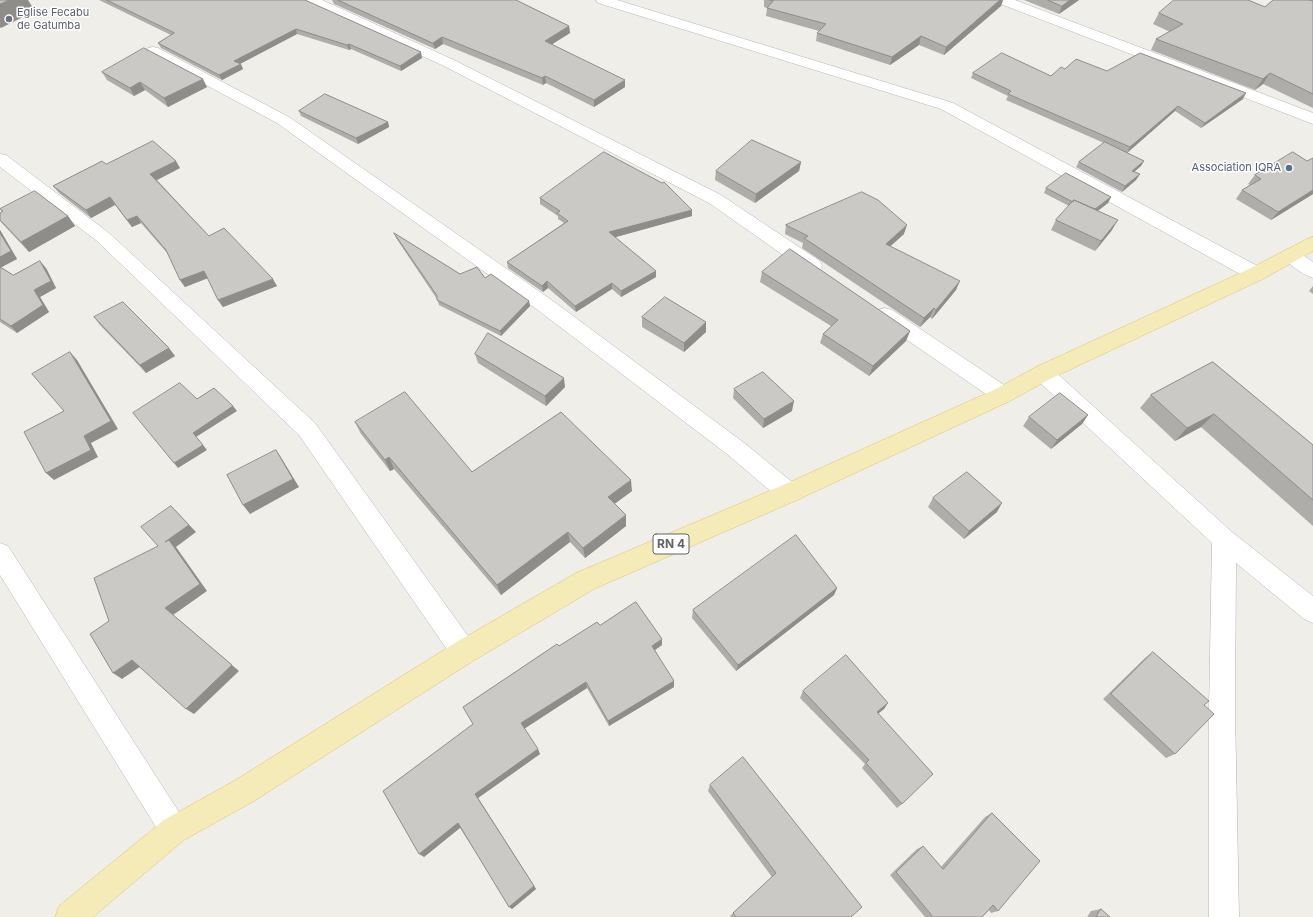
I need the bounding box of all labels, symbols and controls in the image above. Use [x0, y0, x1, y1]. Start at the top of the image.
place label: Eglise Fecabu de Gatumba [17, 6, 89, 32]
marker: Eglise Fecabu de Gatumba [4, 14, 14, 24]
place label: Association IQRA [1192, 161, 1281, 175]
marker: Association IQRA [1284, 163, 1294, 173]
road number: RN 4 [653, 534, 689, 554]

